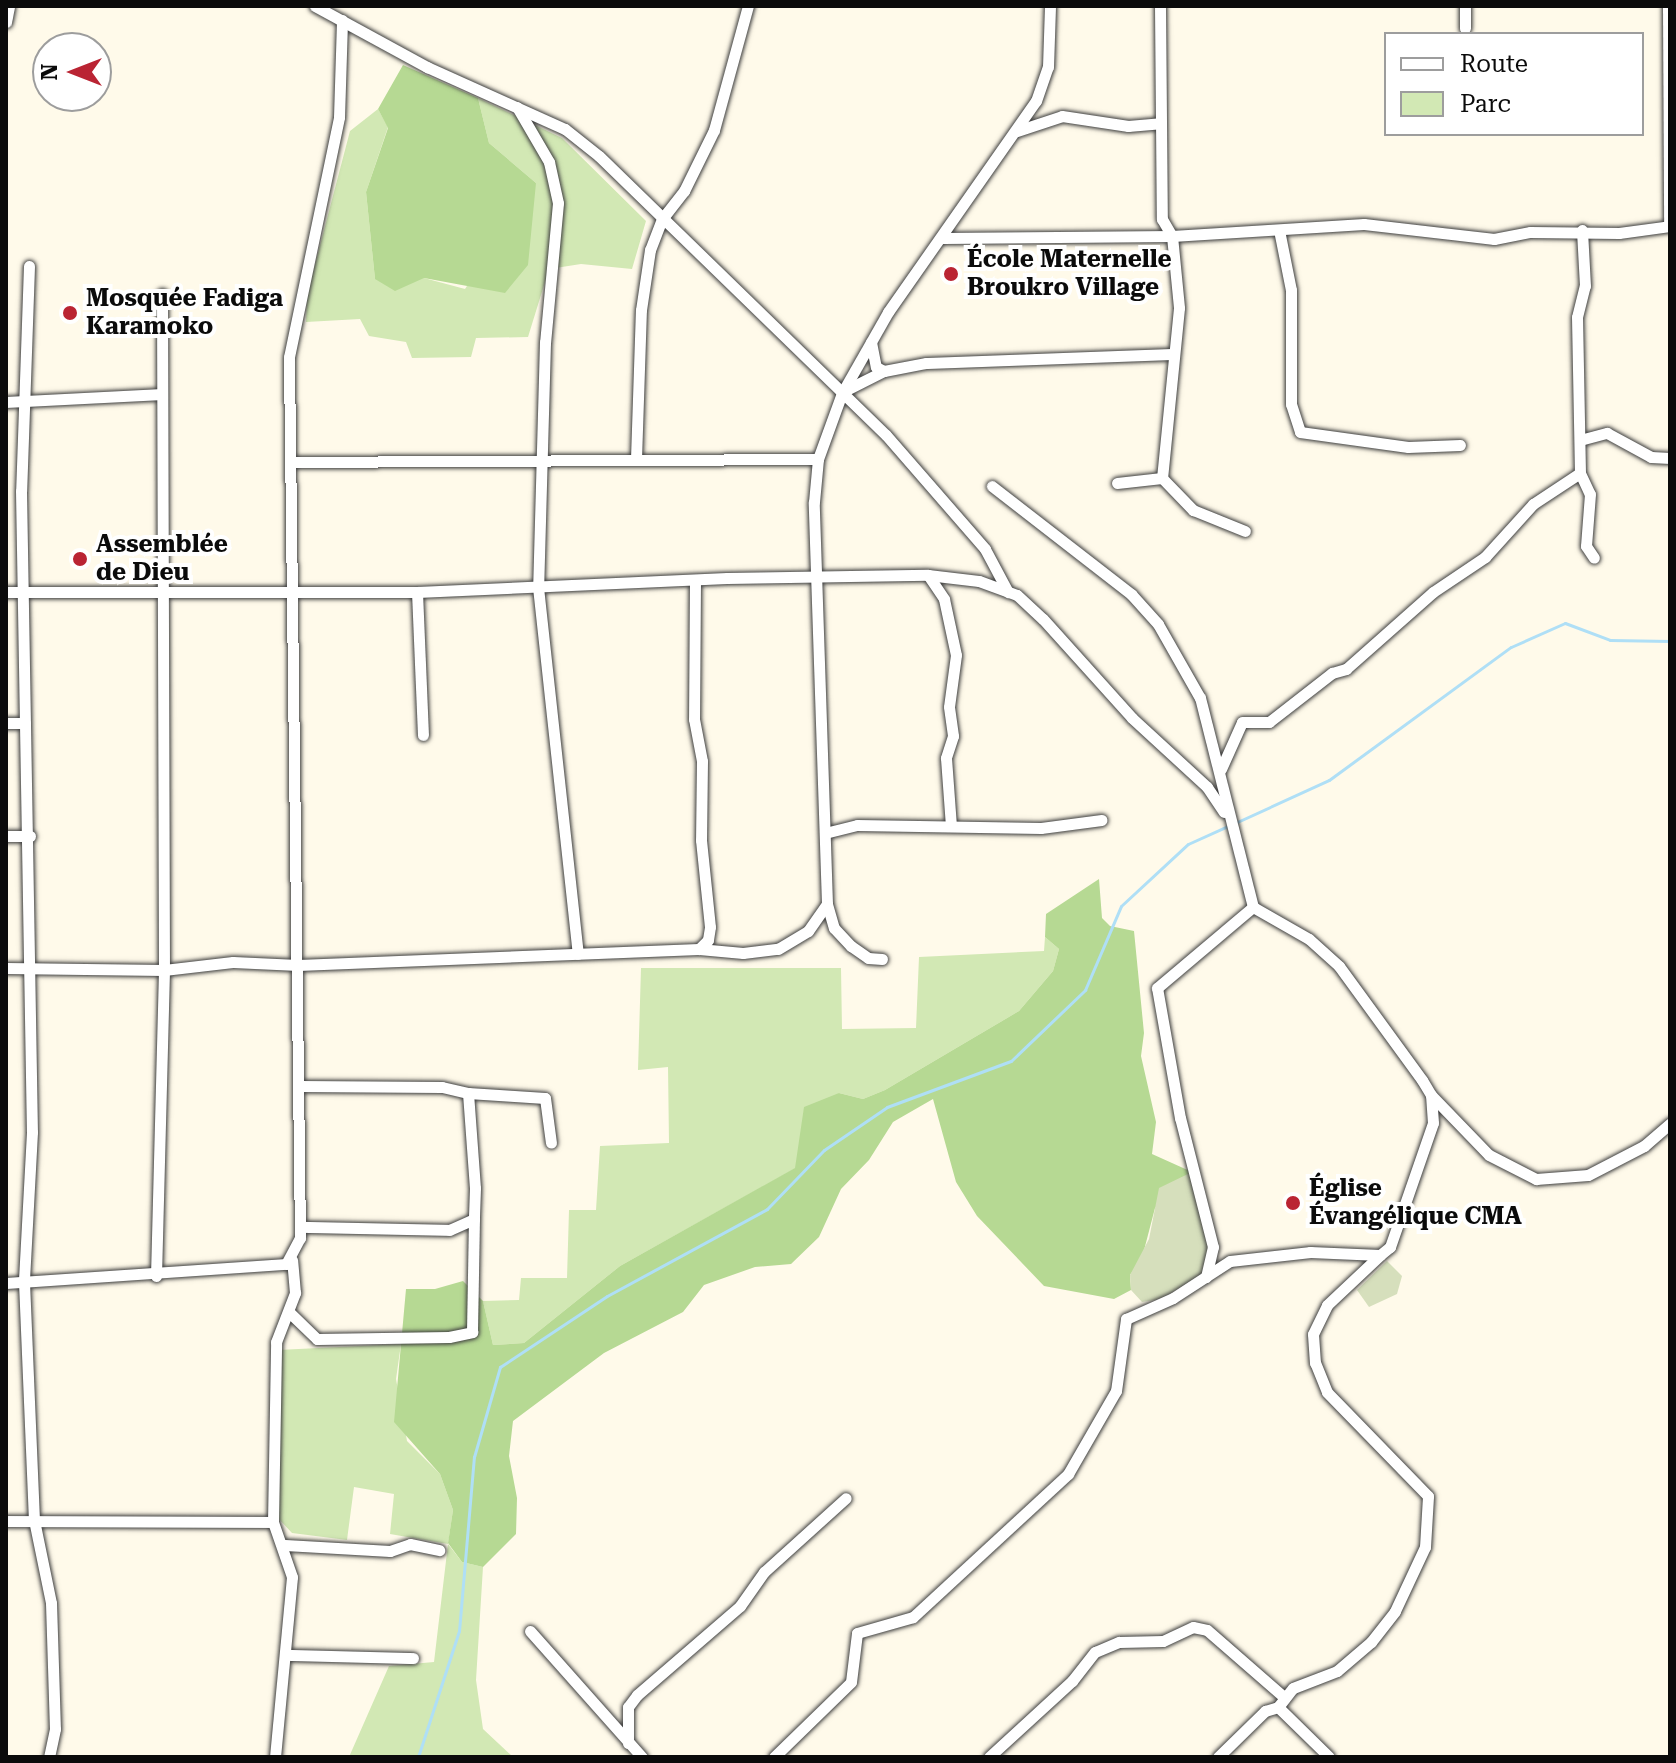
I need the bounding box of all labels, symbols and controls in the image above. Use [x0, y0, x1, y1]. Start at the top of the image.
north arrow [32, 32, 112, 112]
legend [1384, 32, 1644, 136]
text: Route [1460, 50, 1528, 78]
text: N [37, 64, 62, 80]
text: Parc [1460, 90, 1511, 118]
place label: École Maternelle Broukro Village [967, 246, 1172, 302]
marker: École Maternelle Broukro Village [942, 265, 960, 283]
place label: Mosquée Fadiga Karamoko [86, 285, 283, 341]
marker: Mosquée Fadiga Karamoko [61, 304, 79, 322]
place label: Assemblée de Dieu [96, 531, 228, 587]
marker: Assemblée de Dieu [71, 550, 89, 568]
place label: Église Évangélique CMA [1309, 1175, 1522, 1231]
marker: Église Évangélique CMA [1284, 1194, 1302, 1212]

